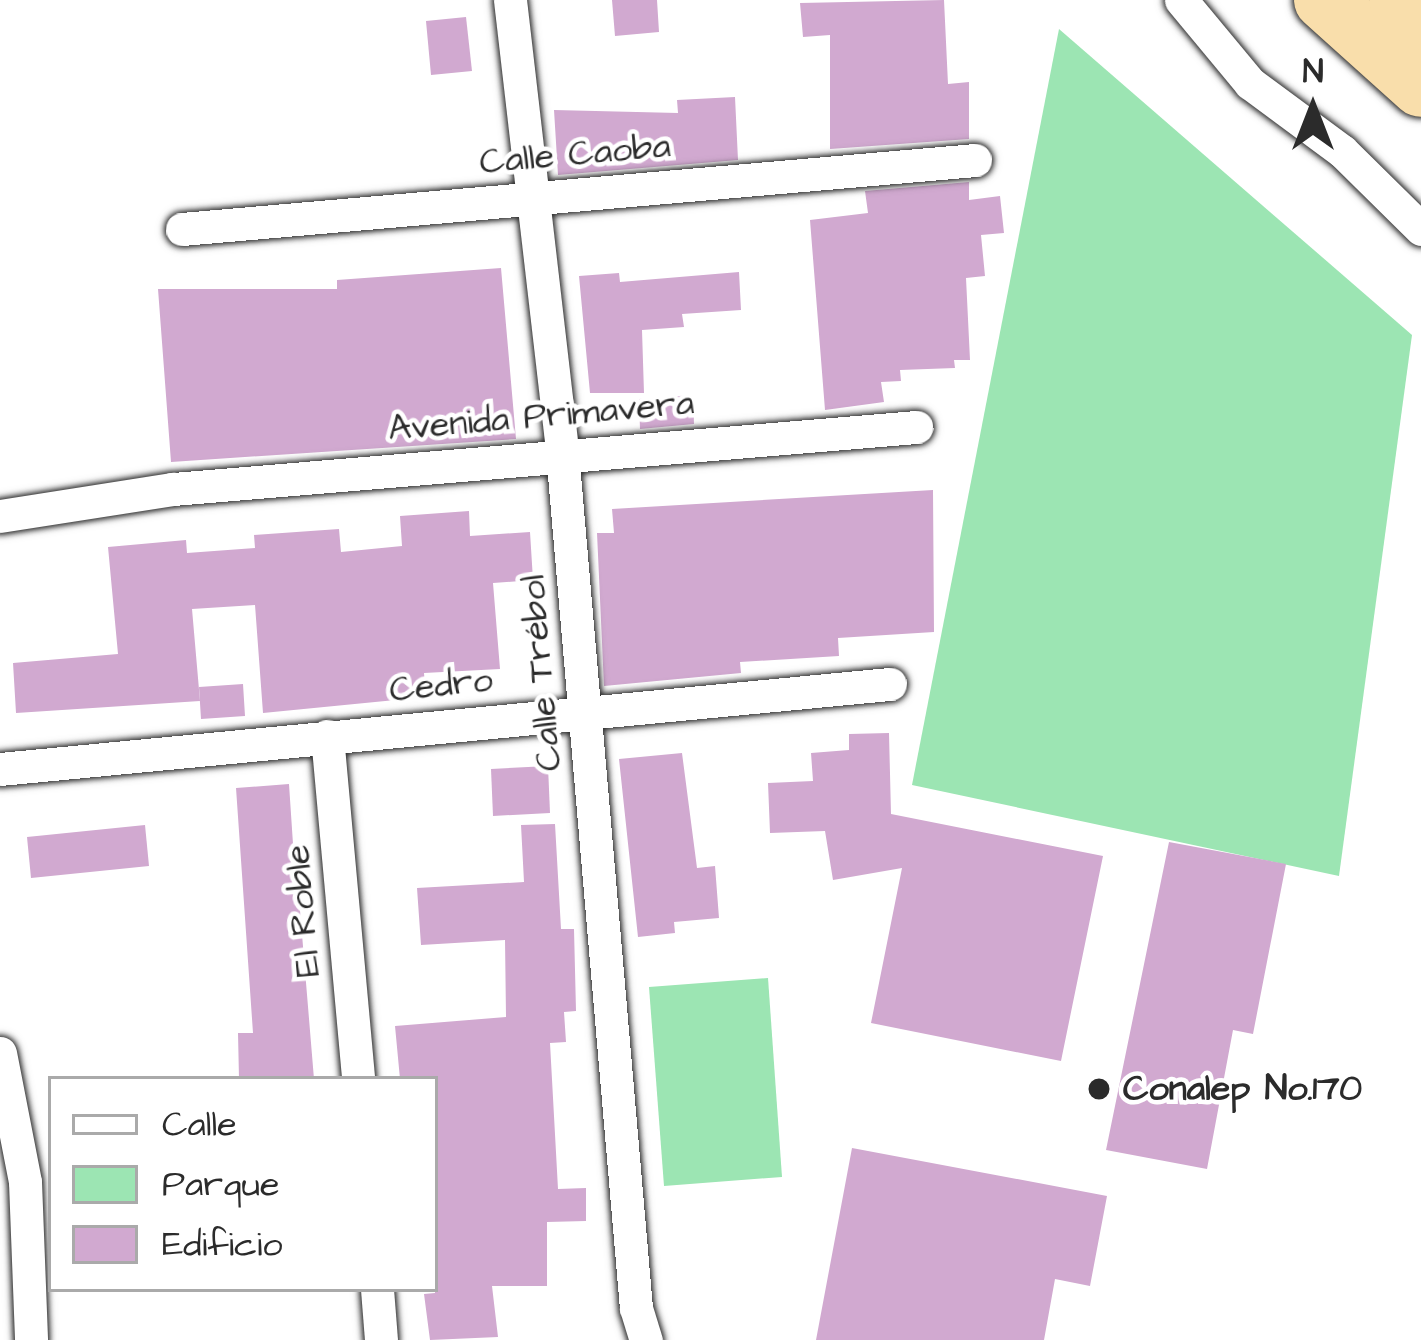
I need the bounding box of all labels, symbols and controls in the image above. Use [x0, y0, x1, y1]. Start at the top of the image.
north arrow [1253, 48, 1373, 168]
text: N [1303, 49, 1323, 95]
street label: Calle Caoba [478, 124, 672, 184]
street label: Avenida Primavera [386, 381, 696, 451]
street label: Calle Trébol [511, 573, 571, 773]
street label: Cedro [387, 658, 495, 712]
street label: El Roble [276, 843, 330, 979]
place label: Conalep No.170 [1123, 1067, 1362, 1111]
legend [48, 1076, 438, 1292]
marker: Conalep No.170 [1086, 1076, 1112, 1102]
text: Calle [162, 1099, 237, 1150]
text: Parque [162, 1159, 279, 1210]
text: Edificio [162, 1219, 283, 1270]

